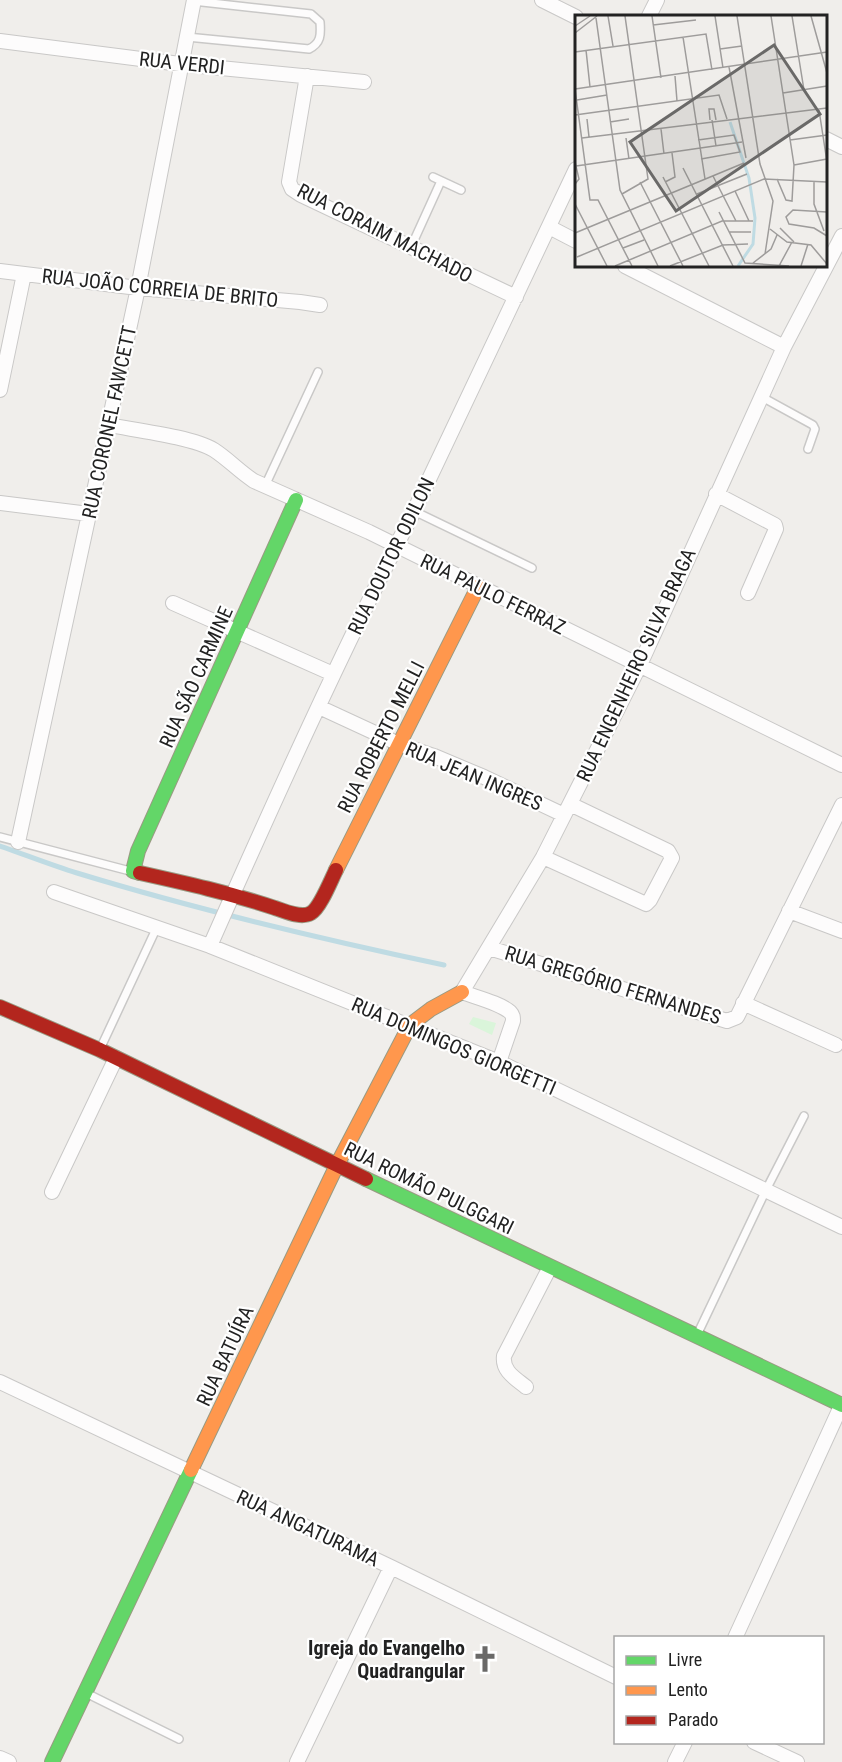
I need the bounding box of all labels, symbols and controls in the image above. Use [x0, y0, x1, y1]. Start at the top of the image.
inset map [575, 15, 827, 267]
street label: RUA VERDI [138, 47, 226, 79]
street label: RUA CORAIM MACHADO [293, 178, 477, 288]
street label: RUA JOÃO CORREIA DE BRITO [41, 264, 279, 312]
street label: RUA CORONEL FAWCETT [77, 323, 141, 521]
street label: RUA DOUTOR ODILON [343, 474, 439, 638]
street label: RUA ENGENHEIRO SILVA BRAGA [571, 544, 701, 786]
street label: RUA PAULO FERRAZ [417, 549, 569, 639]
street label: RUA SÃO CARMINE [154, 603, 238, 751]
street label: RUA ROBERTO MELLI [332, 657, 430, 817]
street label: RUA JEAN INGRES [402, 736, 546, 816]
street label: RUA GREGÓRIO FERNANDES [502, 941, 724, 1029]
street label: RUA DOMINGOS GIORGETTI [348, 992, 560, 1100]
street label: RUA ROMÃO PULGGARI [340, 1137, 518, 1239]
street label: RUA BATUÍRA [191, 1302, 259, 1410]
street label: RUA ANGATURAMA [233, 1485, 383, 1572]
place label: Igreja do Evangelho Quadrangular [308, 1636, 465, 1683]
legend [614, 1636, 824, 1744]
church icon: Igreja do Evangelho Quadrangular [470, 1644, 500, 1674]
text: Livre [668, 1649, 702, 1670]
text: Lento [668, 1679, 708, 1700]
text: Parado [668, 1709, 718, 1730]

